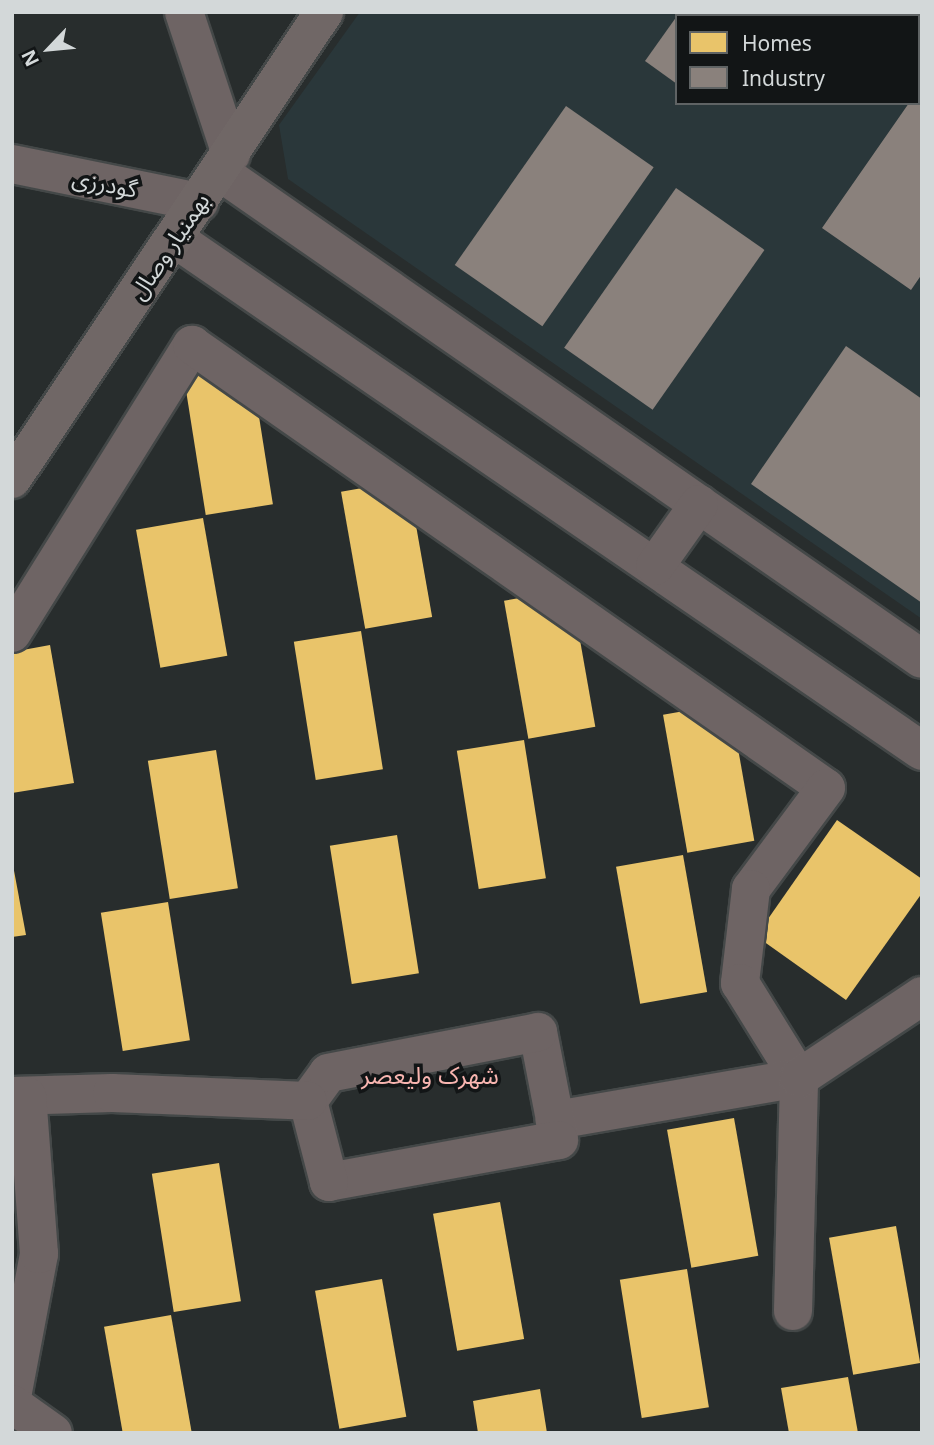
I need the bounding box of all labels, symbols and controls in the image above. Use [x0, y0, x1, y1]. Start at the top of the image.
north arrow [14, 14, 84, 84]
legend [675, 14, 920, 105]
text: Homes [742, 29, 812, 57]
text: N [15, 46, 45, 71]
text: Industry [742, 64, 825, 92]
street label: گودرزی [70, 163, 140, 203]
street label: بهمنیار وصال [123, 188, 215, 304]
district label: شهرک ولیعصر [361, 1061, 499, 1089]

